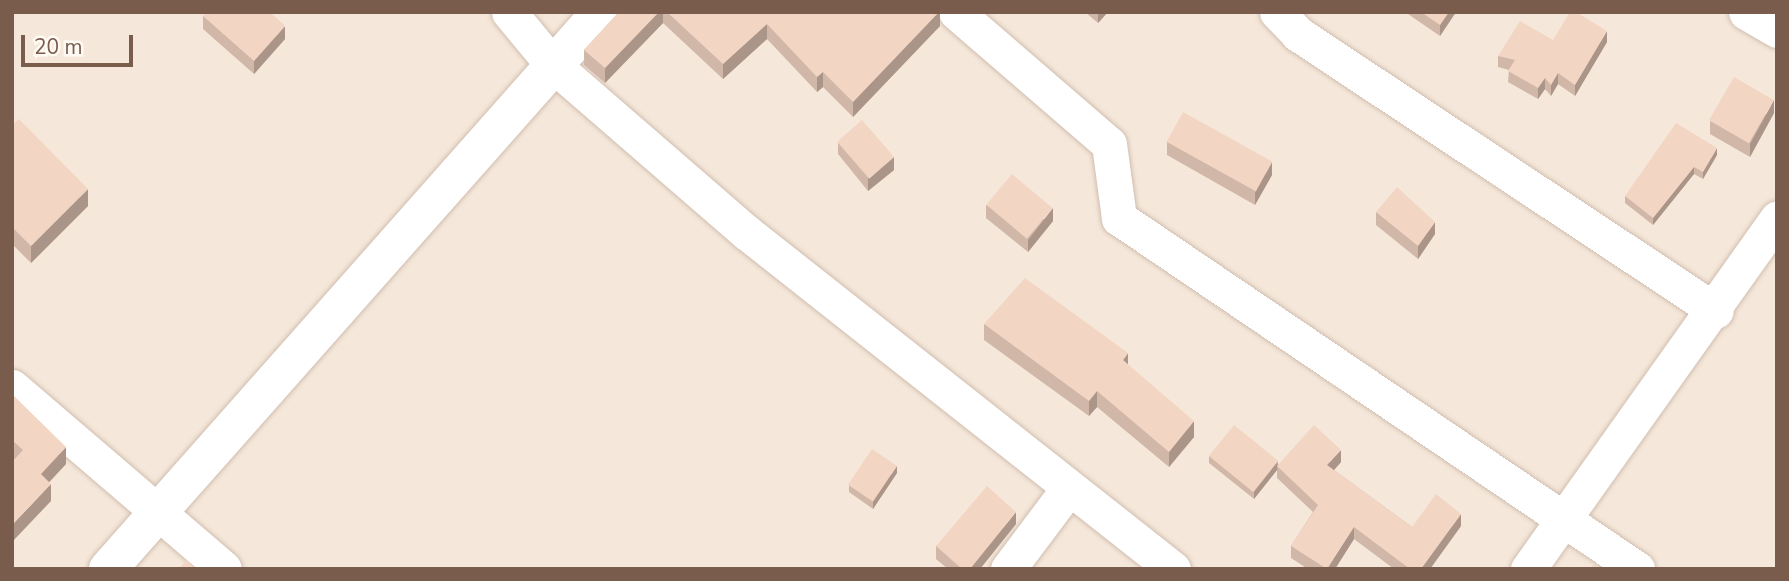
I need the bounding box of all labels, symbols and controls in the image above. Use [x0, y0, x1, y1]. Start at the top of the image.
scale bar [24, 21, 136, 65]
text: 20 m [34, 33, 83, 61]

